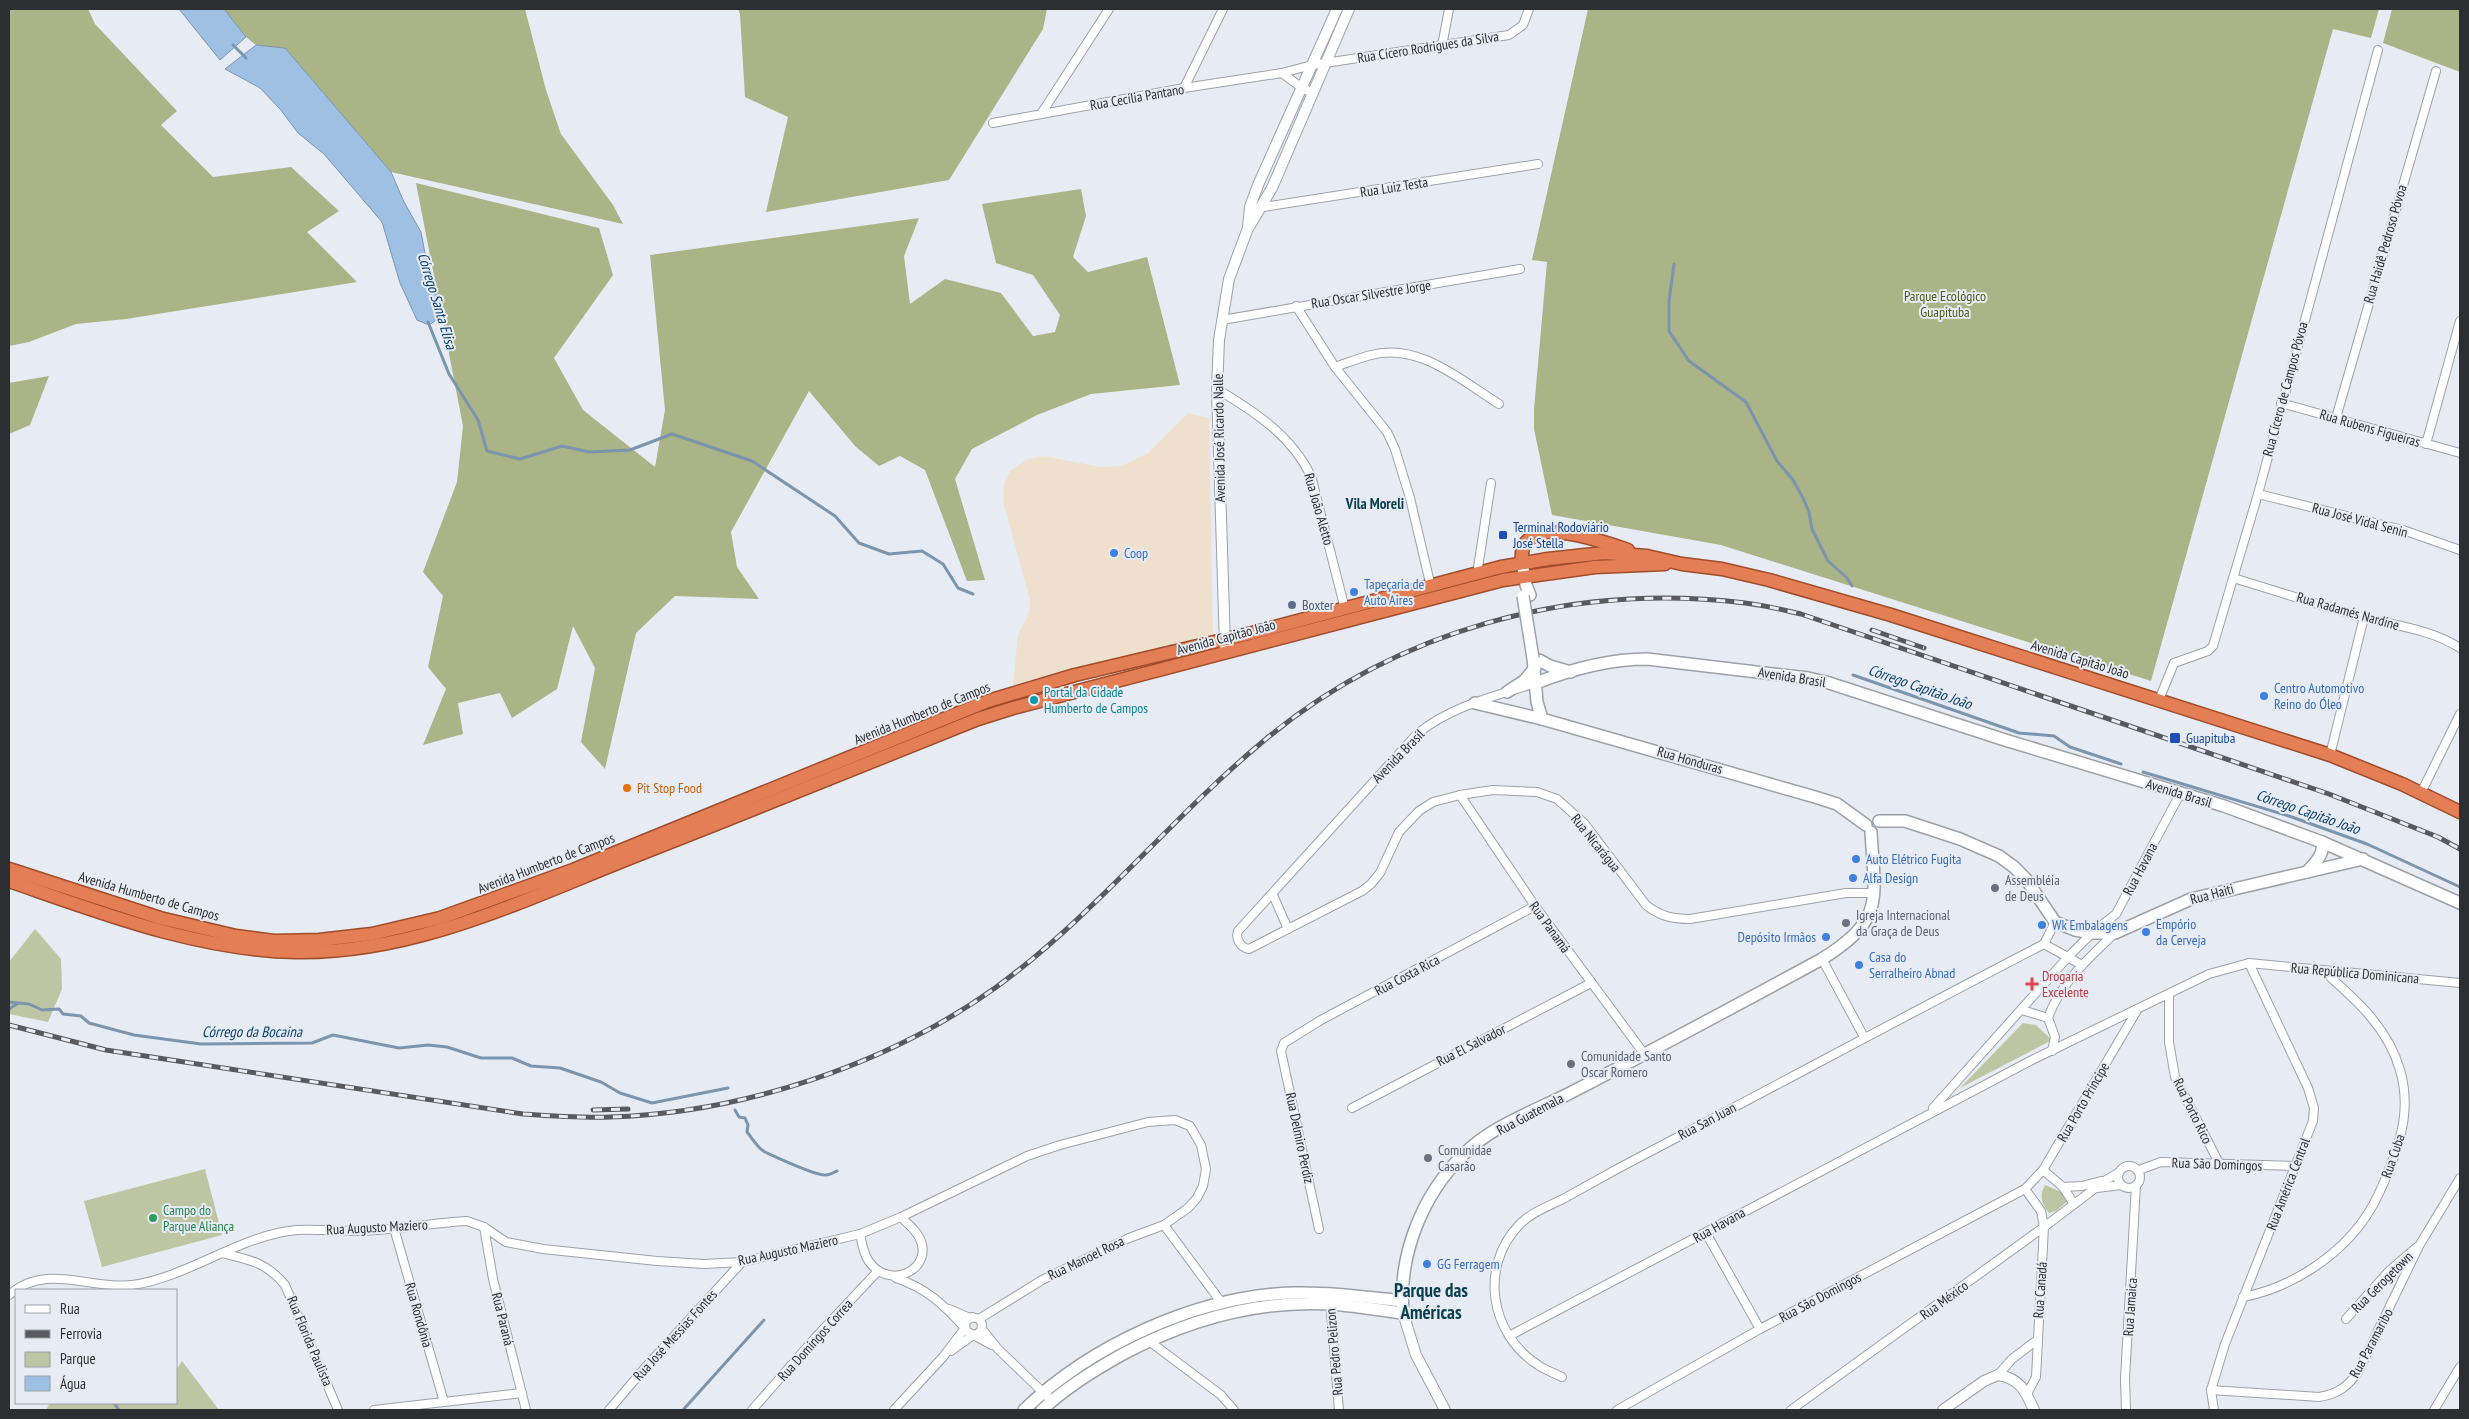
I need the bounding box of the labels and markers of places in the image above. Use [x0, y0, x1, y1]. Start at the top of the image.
place label: Terminal Rodoviário José Stella [1512, 518, 1609, 552]
marker: Terminal Rodoviário José Stella [1497, 529, 1509, 541]
place label: Coop [1124, 544, 1148, 562]
marker: Coop [1108, 547, 1120, 559]
place label: Tapeçaria de Auto Aires [1364, 575, 1425, 609]
marker: Tapeçaria de Auto Aires [1348, 586, 1360, 598]
place label: Boxter [1302, 596, 1334, 614]
marker: Boxter [1286, 599, 1298, 611]
place label: Centro Automotivo Reino do Óleo [2274, 679, 2364, 713]
place label: Portal da Cidade Humberto de Campos [1044, 683, 1148, 717]
marker: Centro Automotivo Reino do Óleo [2258, 690, 2270, 702]
marker: Portal da Cidade Humberto de Campos [1028, 694, 1040, 706]
place label: Guapituba [2186, 729, 2235, 747]
marker: Guapituba [2168, 731, 2182, 745]
place label: Pit Stop Food [637, 779, 702, 797]
marker: Pit Stop Food [621, 782, 633, 794]
place label: Auto Elétrico Fugita [1866, 850, 1961, 868]
marker: Auto Elétrico Fugita [1850, 853, 1862, 865]
place label: Alfa Design [1863, 869, 1918, 887]
place label: Assembléia de Deus [2005, 871, 2060, 905]
marker: Alfa Design [1847, 872, 1859, 884]
marker: Assembléia de Deus [1989, 882, 2001, 894]
place label: Igreja Internacional da Graça de Deus [1856, 906, 1951, 940]
place label: Empório da Cerveja [2156, 915, 2206, 949]
place label: Wk Embalagens [2052, 916, 2128, 934]
marker: Igreja Internacional da Graça de Deus [1840, 917, 1852, 929]
marker: Wk Embalagens [2036, 919, 2048, 931]
marker: Empório da Cerveja [2140, 926, 2152, 938]
place label: Depósito Irmãos [1738, 928, 1816, 946]
marker: Depósito Irmãos [1820, 931, 1832, 943]
place label: Casa do Serralheiro Abnad [1869, 948, 1955, 982]
marker: Casa do Serralheiro Abnad [1853, 959, 1865, 971]
place label: Drogaria Excelente [2042, 967, 2089, 1001]
marker: Drogaria Excelente [2026, 978, 2038, 990]
place label: Comunidade Santo Oscar Romero [1581, 1047, 1671, 1081]
marker: Comunidade Santo Oscar Romero [1565, 1058, 1577, 1070]
place label: Comunidae Casarão [1438, 1141, 1492, 1175]
marker: Comunidae Casarão [1422, 1152, 1434, 1164]
place label: Campo do Parque Aliança [163, 1201, 234, 1235]
marker: Campo do Parque Aliança [147, 1212, 159, 1224]
place label: GG Ferragem [1437, 1255, 1500, 1273]
marker: GG Ferragem [1421, 1258, 1433, 1270]

